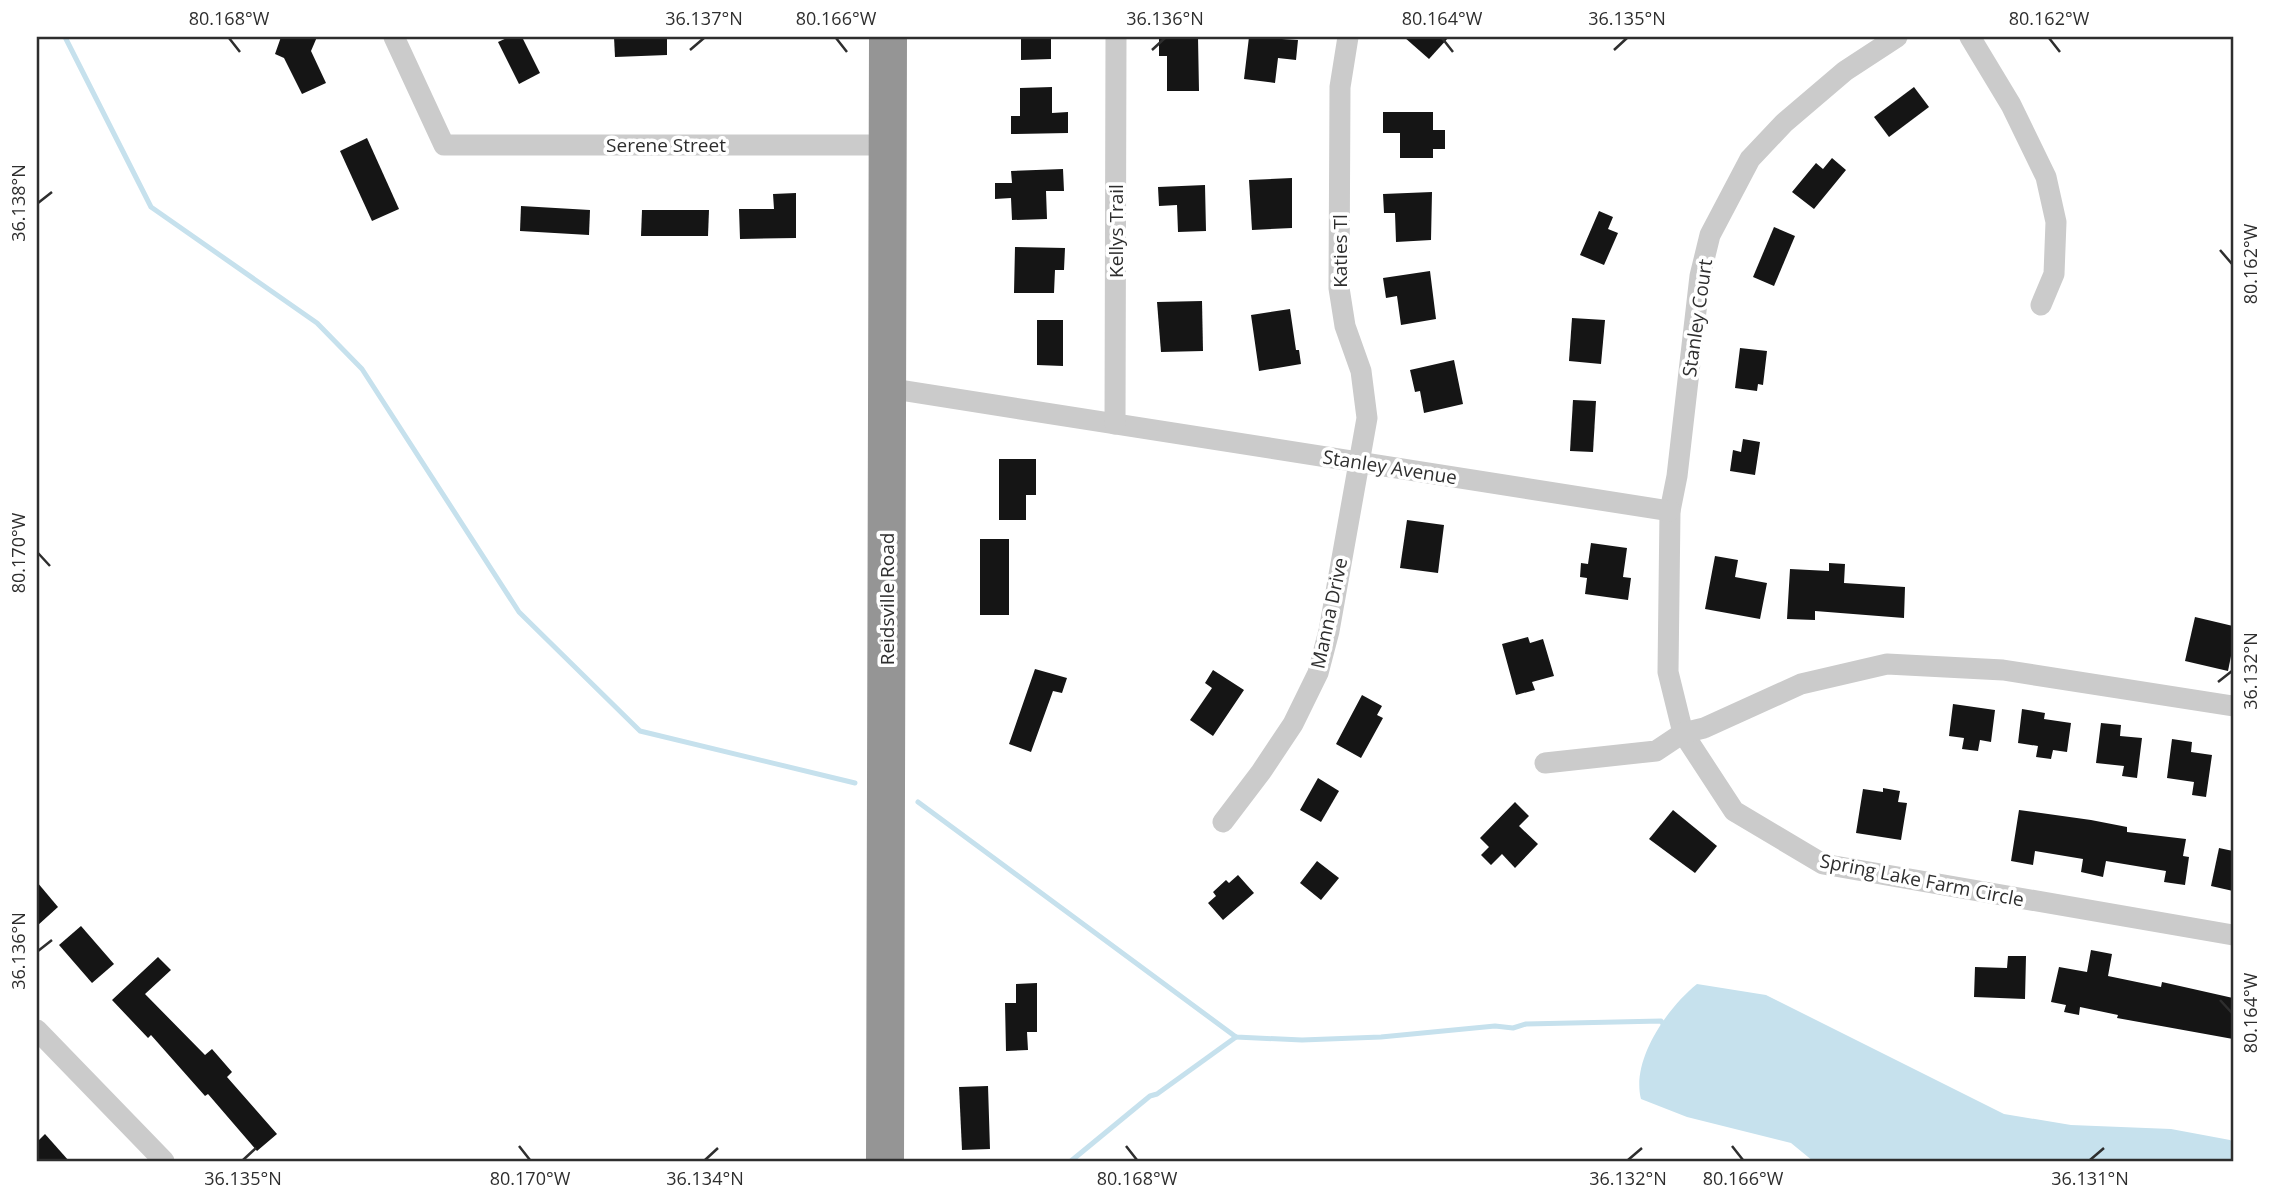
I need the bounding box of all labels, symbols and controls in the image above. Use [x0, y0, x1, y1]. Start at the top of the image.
text: 80.168°W [189, 6, 270, 30]
text: 36.137°N [665, 6, 743, 30]
text: 80.166°W [796, 6, 877, 30]
text: 36.136°N [1126, 6, 1204, 30]
text: 80.164°W [1402, 6, 1483, 30]
text: 36.135°N [1588, 6, 1666, 30]
text: 80.162°W [2009, 6, 2090, 30]
street label: Serene Street [606, 132, 726, 158]
text: 36.138°N [6, 164, 30, 242]
street label: Kellys Trail [1103, 184, 1129, 278]
street label: Katies Tl [1327, 214, 1353, 288]
text: 80.162°W [2238, 223, 2262, 304]
street label: Stanley Court [1676, 257, 1718, 379]
street label: Stanley Avenue [1321, 444, 1459, 490]
text: 80.170°W [6, 512, 30, 593]
street label: Reidsville Road [874, 533, 900, 665]
street label: Manna Drive [1305, 555, 1353, 671]
text: 36.132°N [2238, 632, 2262, 710]
street label: Spring Lake Farm Circle [1818, 847, 2026, 913]
text: 36.136°N [6, 912, 30, 990]
text: 80.164°W [2238, 972, 2262, 1053]
text: 36.135°N [204, 1166, 282, 1190]
text: 80.170°W [490, 1166, 571, 1190]
text: 36.134°N [666, 1166, 744, 1190]
text: 80.168°W [1097, 1166, 1178, 1190]
text: 36.132°N [1589, 1166, 1667, 1190]
text: 80.166°W [1703, 1166, 1784, 1190]
text: 36.131°N [2051, 1166, 2129, 1190]

